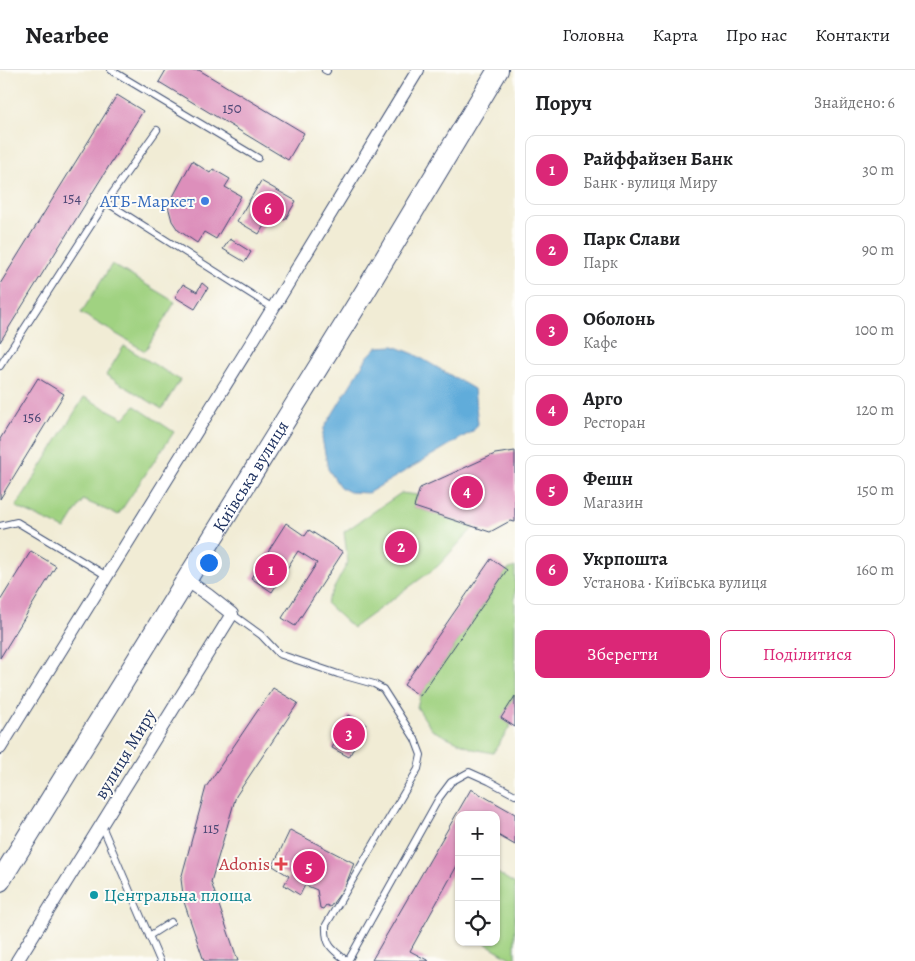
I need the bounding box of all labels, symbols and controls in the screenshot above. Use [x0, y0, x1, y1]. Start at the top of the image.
text: Nearbee [25, 19, 109, 51]
text: Головна [562, 23, 624, 47]
text: Карта [652, 23, 698, 47]
text: Про нас [726, 23, 787, 47]
text: Контакти [815, 23, 890, 47]
text: Поруч [535, 89, 592, 117]
text: Знайдено: 6 [814, 92, 895, 114]
house number: 150 [222, 98, 242, 118]
text: Райффайзен Банк [583, 146, 733, 172]
text: 1 [549, 159, 555, 181]
text: 30 m [862, 159, 894, 181]
text: Банк · вулиця Миру [583, 172, 717, 194]
house number: 154 [63, 188, 81, 208]
place label: АТБ-Маркет [99, 189, 195, 213]
pin: 6 [252, 190, 284, 228]
marker: АТБ-Маркет [199, 195, 211, 207]
text: Парк Слави [583, 226, 680, 252]
text: 2 [548, 239, 556, 261]
text: 90 m [862, 239, 894, 261]
text: Парк [583, 252, 618, 274]
text: Оболонь [583, 306, 655, 332]
text: 3 [549, 319, 555, 341]
text: 100 m [855, 319, 894, 341]
text: Кафе [583, 332, 617, 354]
text: Арго [583, 386, 623, 412]
text: 4 [548, 399, 556, 421]
text: 120 m [856, 399, 894, 421]
house number: 156 [23, 407, 41, 427]
text: Ресторан [583, 412, 646, 434]
street label: Київська вулиця [207, 416, 294, 537]
text: Фешн [583, 466, 633, 492]
pin: 4 [451, 473, 483, 511]
text: 5 [549, 479, 555, 501]
text: 150 m [857, 479, 894, 501]
text: Магазин [583, 492, 643, 514]
pin: 2 [385, 528, 417, 566]
text: Укрпошта [583, 546, 668, 572]
your location [196, 550, 222, 576]
pin: 1 [255, 551, 287, 589]
text: 6 [548, 559, 556, 581]
text: 160 m [856, 559, 894, 581]
text: Установа · Київська вулиця [583, 572, 767, 594]
button: Зберегти [535, 630, 710, 678]
button: Поділитися [720, 630, 895, 678]
street label: вулиця Миру [89, 704, 162, 804]
pin: 3 [333, 715, 365, 753]
map controls [455, 811, 500, 946]
button: + [455, 811, 500, 856]
house number: 115 [203, 818, 219, 838]
pin: 5 [293, 848, 325, 886]
place label: Adonis [218, 852, 270, 876]
button: − [455, 856, 500, 901]
marker: Adonis [274, 857, 288, 871]
place label: Центральна площа [104, 883, 252, 907]
marker: Центральна площа [88, 889, 100, 901]
button: locate [455, 901, 500, 946]

